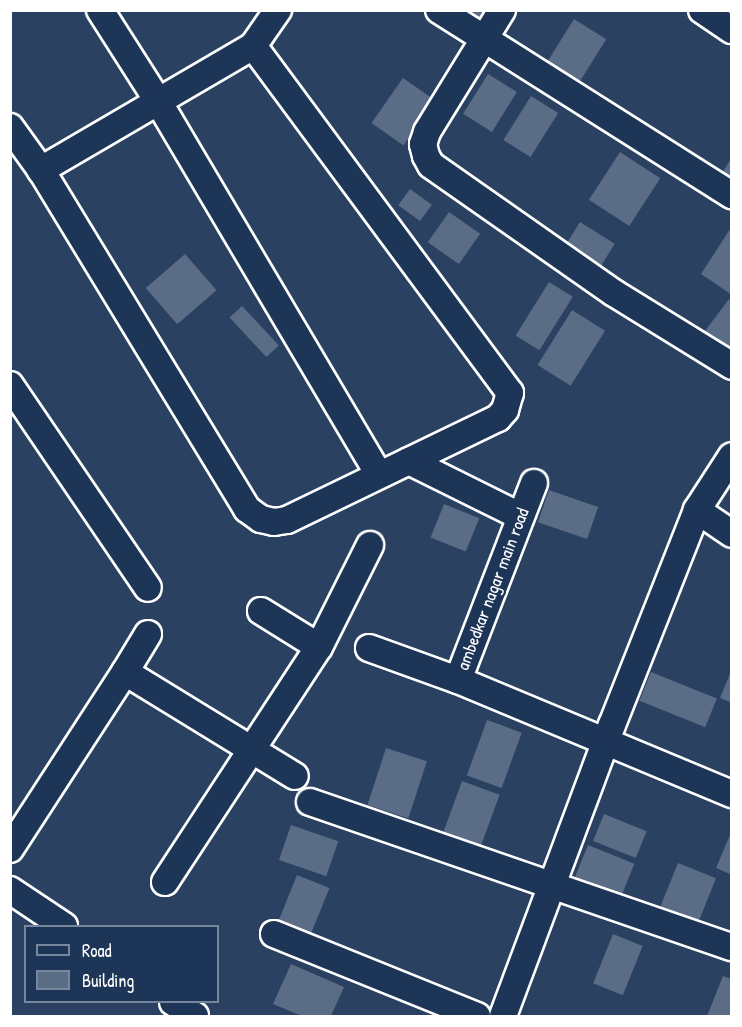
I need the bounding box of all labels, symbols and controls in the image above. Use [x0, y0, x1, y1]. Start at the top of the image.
street label: ambedkar nagar main road [452, 505, 534, 673]
legend [24, 925, 219, 1003]
text: Road [82, 938, 112, 963]
text: Building [82, 968, 134, 993]

